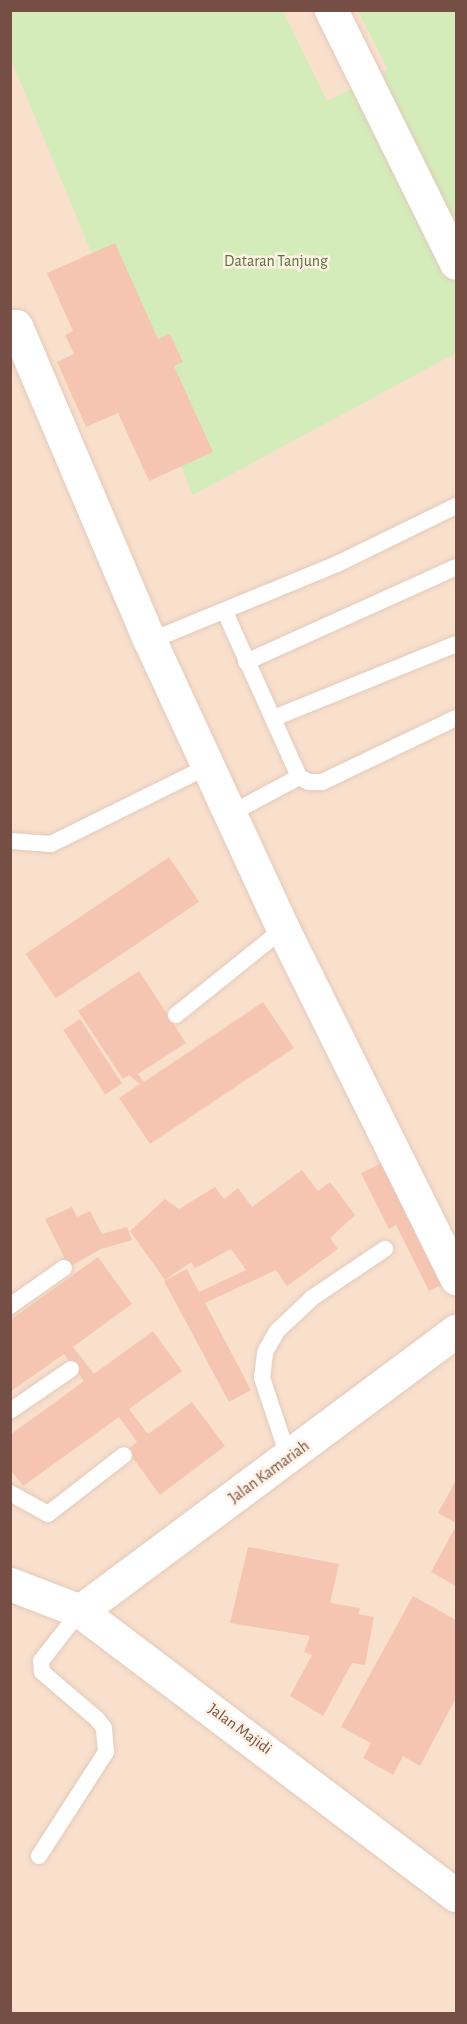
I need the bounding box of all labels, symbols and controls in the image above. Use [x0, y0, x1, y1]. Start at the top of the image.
park label: Dataran Tanjung [224, 251, 328, 271]
street label: Jalan Kamariah [225, 1436, 313, 1508]
street label: Jalan Majidi [204, 1699, 276, 1759]

